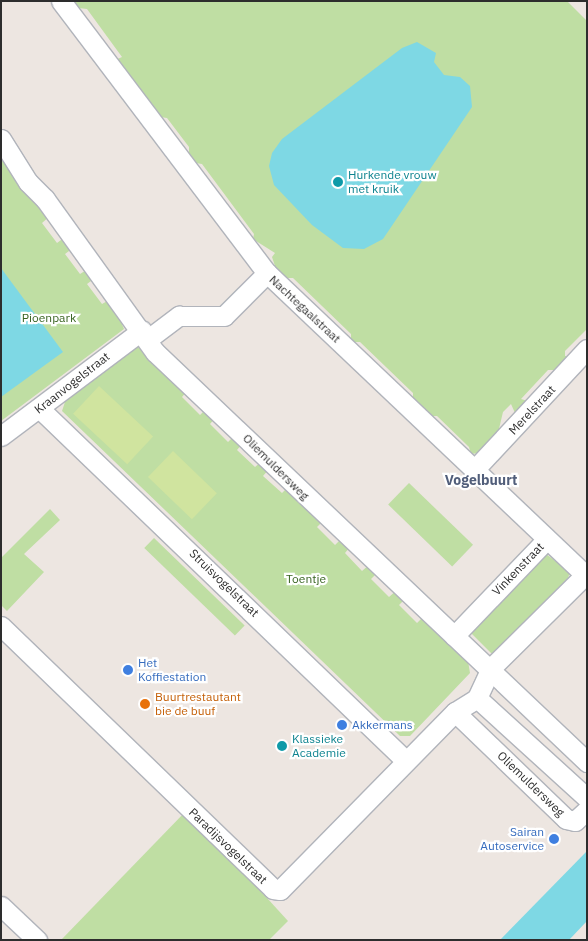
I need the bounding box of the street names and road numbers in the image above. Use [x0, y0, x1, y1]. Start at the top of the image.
street label: Nachtegaalstraat [266, 272, 344, 346]
street label: Kraanvogelstraat [32, 349, 112, 417]
street label: Merelstraat [506, 382, 558, 438]
street label: Oliemuldersweg [240, 431, 312, 503]
street label: Vinkenstraat [489, 540, 547, 598]
street label: Struisvogelstraat [186, 546, 262, 620]
street label: Oliemuldersweg [494, 748, 568, 820]
street label: Paradijsvogelstraat [186, 805, 270, 887]

